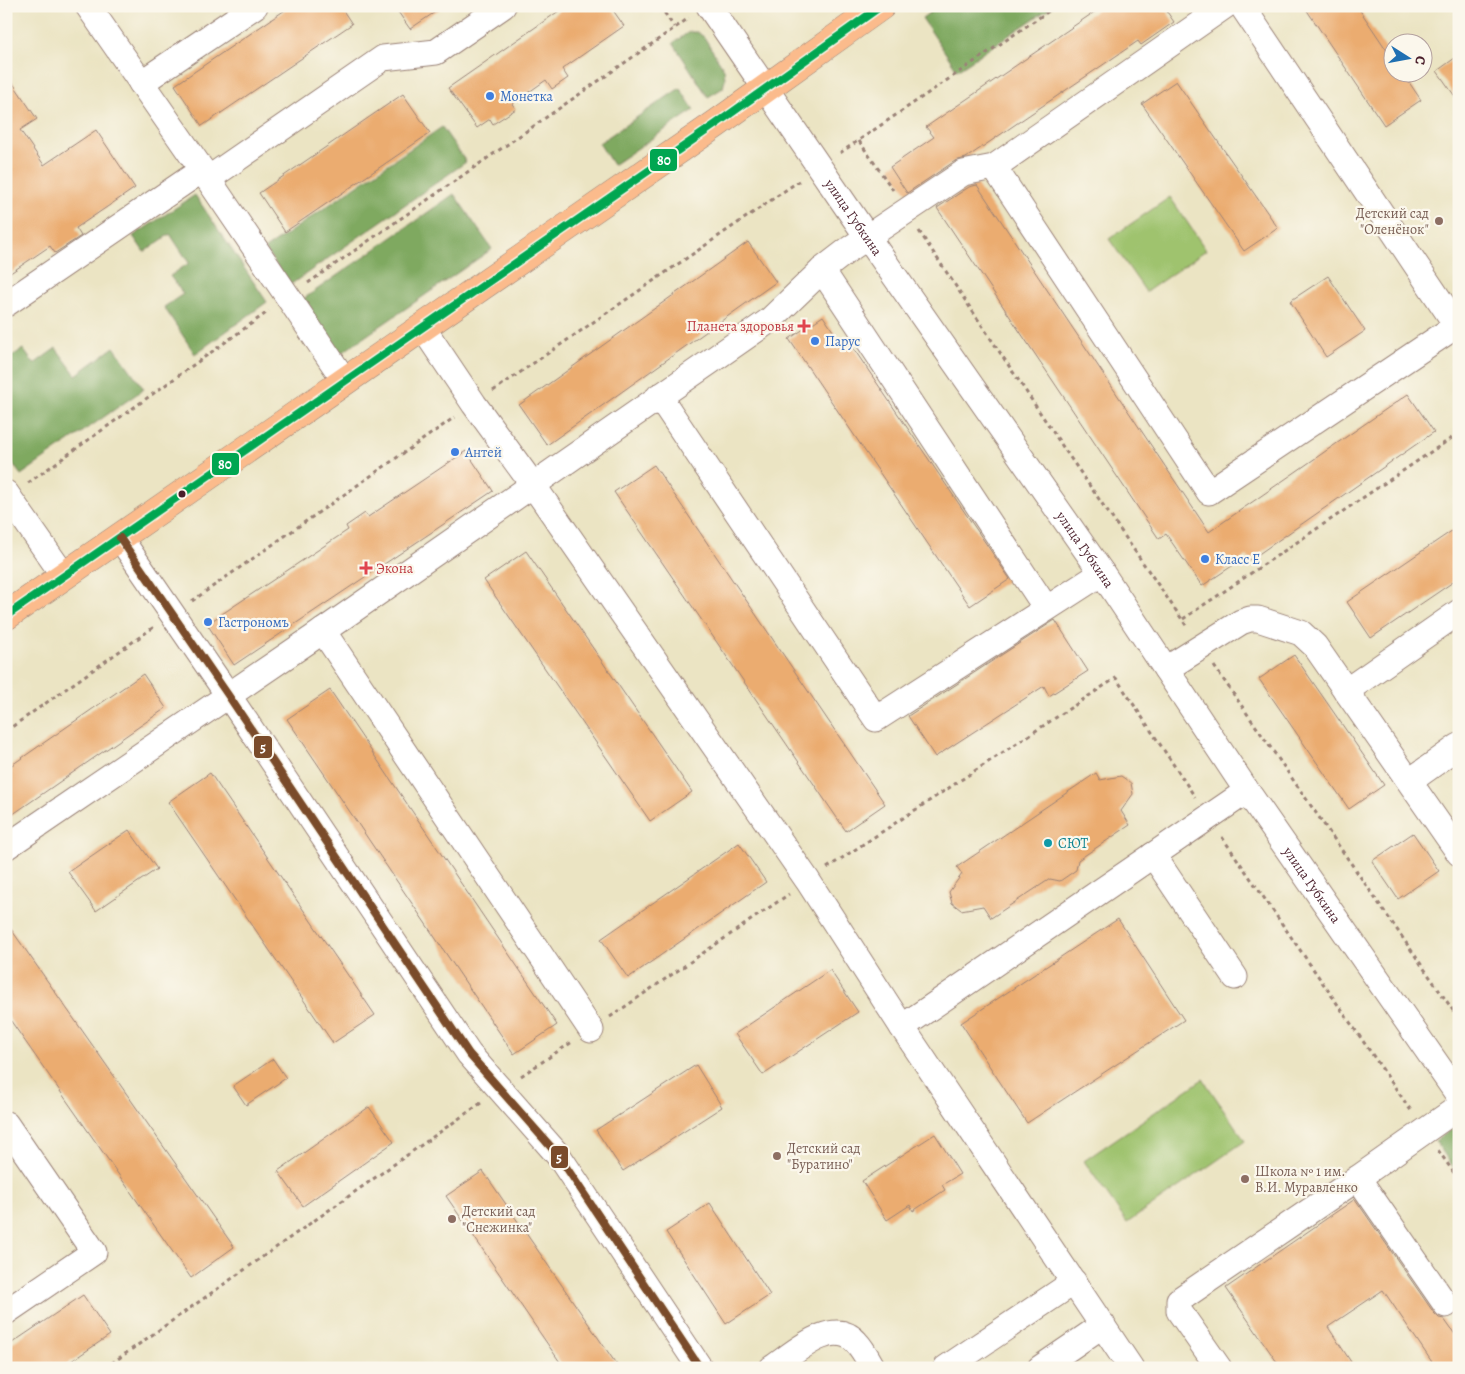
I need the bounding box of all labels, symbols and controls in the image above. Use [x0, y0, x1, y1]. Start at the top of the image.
north arrow [1382, 32, 1432, 82]
text: С [1410, 54, 1430, 67]
place label: Монетка [500, 87, 553, 106]
marker: Монетка [484, 90, 496, 102]
line badge: 80 [649, 148, 678, 172]
text: 80 [657, 151, 671, 170]
street label: улица Губкина [820, 174, 887, 260]
place label: Детский сад "Оленёнок" [1356, 204, 1429, 239]
marker: Детский сад "Оленёнок" [1433, 215, 1445, 227]
place label: Планета здоровья [687, 317, 794, 336]
marker: Планета здоровья [798, 320, 810, 332]
place label: Парус [825, 332, 860, 351]
marker: Парус [809, 335, 821, 347]
place label: Антей [464, 443, 502, 462]
marker: Антей [449, 446, 461, 458]
line badge: 80 [211, 452, 240, 476]
text: 80 [218, 455, 232, 474]
unlabelled marker [177, 489, 187, 499]
street label: улица Губкина [1051, 507, 1119, 592]
place label: Класс Е [1215, 550, 1260, 569]
marker: Класс Е [1199, 553, 1211, 565]
place label: Экона [376, 559, 414, 578]
marker: Экона [360, 562, 372, 574]
place label: Гастрономъ [218, 613, 289, 632]
marker: Гастрономъ [202, 616, 214, 628]
line badge: 5 [253, 735, 273, 759]
text: 5 [260, 738, 266, 757]
place label: СЮТ [1058, 834, 1089, 853]
marker: СЮТ [1042, 837, 1054, 849]
street label: улица Губкина [1278, 842, 1345, 928]
place label: Детский сад "Буратино" [787, 1139, 860, 1174]
line badge: 5 [550, 1145, 569, 1169]
text: 5 [556, 1148, 562, 1167]
marker: Детский сад "Буратино" [771, 1150, 783, 1162]
place label: Школа № 1 им. В.И. Муравленко [1255, 1162, 1358, 1197]
marker: Школа № 1 им. В.И. Муравленко [1239, 1173, 1251, 1185]
place label: Детский сад "Снежинка" [462, 1202, 535, 1237]
marker: Детский сад "Снежинка" [446, 1213, 458, 1225]

